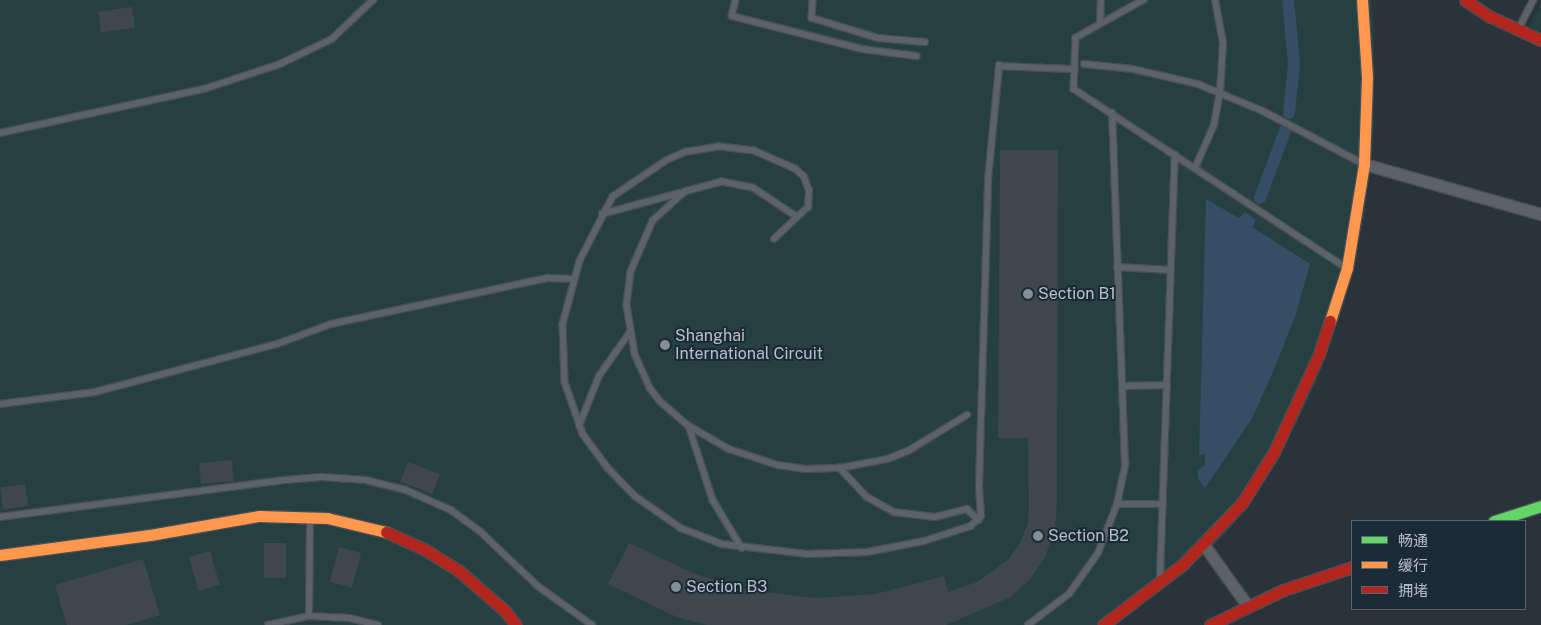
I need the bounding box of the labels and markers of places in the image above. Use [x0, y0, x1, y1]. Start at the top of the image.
place label: Section B1 [1038, 284, 1116, 304]
marker: Section B1 [1022, 288, 1034, 300]
place label: Shanghai International Circuit [675, 326, 823, 364]
marker: Shanghai International Circuit [659, 339, 671, 351]
place label: Section B2 [1048, 526, 1129, 546]
marker: Section B2 [1032, 530, 1044, 542]
place label: Section B3 [686, 577, 767, 597]
marker: Section B3 [670, 581, 682, 593]

